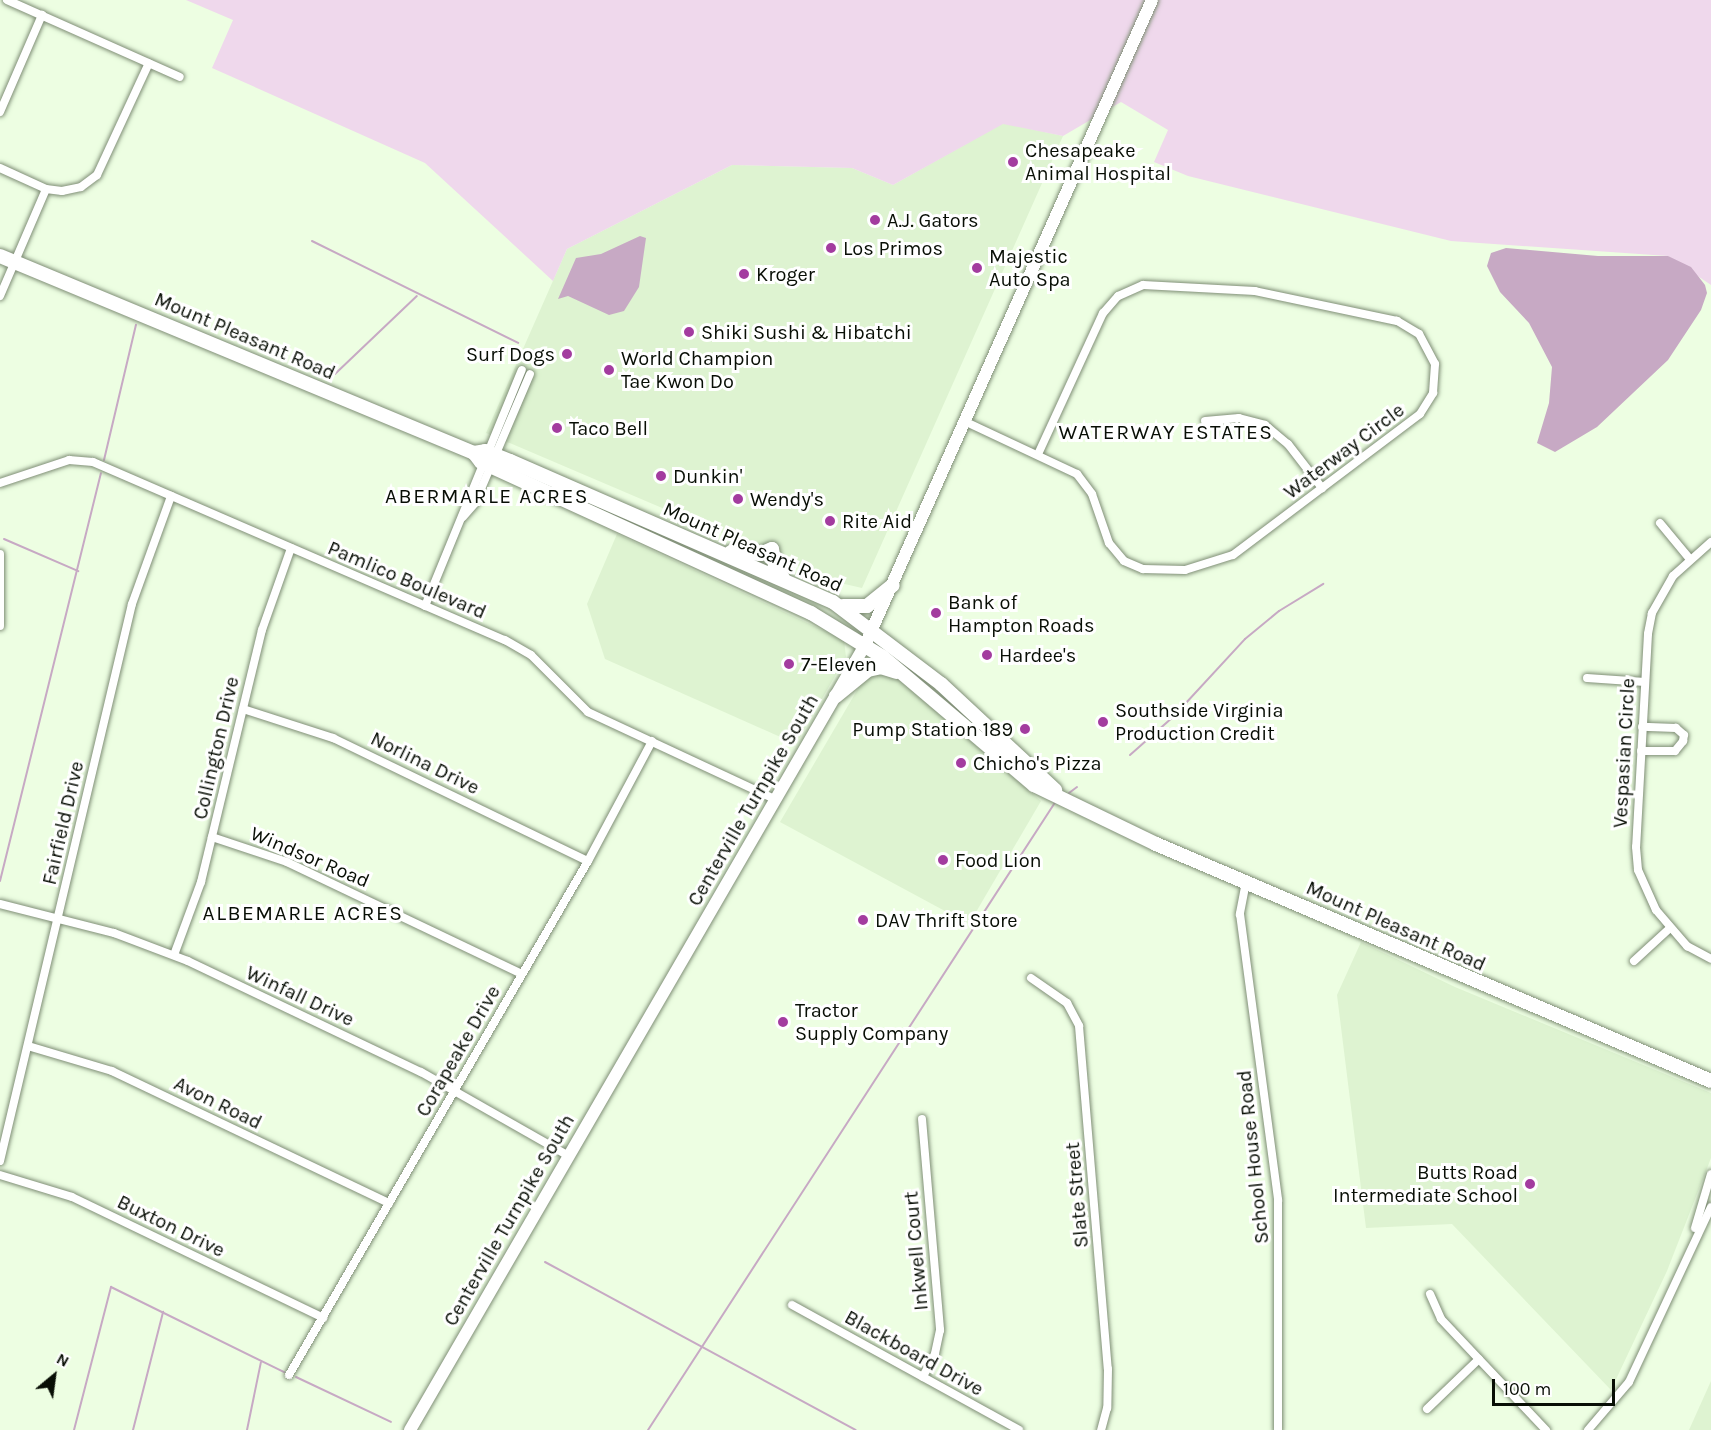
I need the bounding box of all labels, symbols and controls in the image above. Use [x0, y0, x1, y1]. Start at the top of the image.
place label: Chesapeake Animal Hospital [1025, 138, 1171, 185]
marker: Chesapeake Animal Hospital [1006, 155, 1020, 169]
place label: A.J. Gators [887, 208, 979, 232]
marker: A.J. Gators [868, 213, 882, 227]
place label: Los Primos [843, 236, 943, 260]
marker: Los Primos [824, 241, 838, 255]
place label: Majestic Auto Spa [989, 244, 1071, 291]
marker: Majestic Auto Spa [970, 261, 984, 275]
place label: Kroger [756, 262, 815, 286]
marker: Kroger [737, 267, 751, 281]
street label: Mount Pleasant Road [151, 287, 339, 385]
place label: Shiki Sushi & Hibatchi [701, 320, 912, 344]
marker: Shiki Sushi & Hibatchi [682, 325, 696, 339]
place label: Surf Dogs [466, 342, 555, 366]
place label: World Champion Tae Kwon Do [621, 346, 773, 393]
marker: Surf Dogs [560, 347, 574, 361]
marker: World Champion Tae Kwon Do [602, 363, 616, 377]
street label: Waterway Circle [1279, 398, 1409, 504]
place label: Taco Bell [569, 416, 648, 440]
district label: WATERWAY ESTATES [1059, 419, 1273, 445]
marker: Taco Bell [550, 421, 564, 435]
place label: Dunkin' [673, 464, 742, 488]
marker: Dunkin' [654, 469, 668, 483]
district label: ABERMARLE ACRES [385, 483, 589, 509]
place label: Wendy's [750, 487, 824, 511]
marker: Wendy's [731, 492, 745, 506]
street label: Mount Pleasant Road [659, 497, 847, 597]
place label: Rite Aid [842, 509, 912, 533]
marker: Rite Aid [823, 514, 837, 528]
street label: Pamlico Boulevard [324, 536, 490, 624]
place label: Bank of Hampton Roads [948, 590, 1095, 637]
marker: Bank of Hampton Roads [929, 606, 943, 620]
place label: Hardee's [999, 643, 1076, 667]
marker: Hardee's [980, 648, 994, 662]
place label: 7-Eleven [801, 652, 877, 676]
marker: 7-Eleven [782, 657, 796, 671]
street label: Collington Drive [188, 674, 244, 822]
street label: Vespasian Circle [1608, 677, 1640, 829]
street label: Centerville Turnpike South [682, 690, 824, 910]
place label: Southside Virginia Production Credit [1115, 698, 1283, 745]
marker: Southside Virginia Production Credit [1096, 715, 1110, 729]
place label: Pump Station 189 [852, 717, 1013, 741]
marker: Pump Station 189 [1018, 722, 1032, 736]
street label: Norlina Drive [367, 726, 483, 800]
place label: Chicho's Pizza [973, 751, 1102, 775]
marker: Chicho's Pizza [954, 756, 968, 770]
street label: Fairfield Drive [37, 759, 89, 887]
street label: Windsor Road [247, 821, 373, 893]
place label: Food Lion [955, 848, 1042, 872]
marker: Food Lion [936, 853, 950, 867]
street label: Mount Pleasant Road [1302, 876, 1490, 976]
district label: ALBEMARLE ACRES [203, 900, 403, 926]
place label: DAV Thrift Store [875, 908, 1018, 932]
marker: DAV Thrift Store [856, 913, 870, 927]
street label: Winfall Drive [242, 961, 358, 1031]
street label: Corapeake Drive [411, 981, 505, 1121]
place label: Tractor Supply Company [795, 999, 948, 1046]
marker: Tractor Supply Company [776, 1015, 790, 1029]
street label: School House Road [1232, 1069, 1274, 1245]
street label: Avon Road [170, 1071, 266, 1135]
street label: Centerville Turnpike South [438, 1110, 580, 1330]
street label: Slate Street [1060, 1141, 1094, 1249]
place label: Butts Road Intermediate School [1333, 1160, 1518, 1207]
marker: Butts Road Intermediate School [1523, 1177, 1537, 1191]
street label: Buxton Drive [113, 1190, 229, 1262]
street label: Inkwell Court [899, 1190, 933, 1312]
street label: Blackboard Drive [840, 1305, 988, 1401]
north arrow [24, 1346, 84, 1406]
text: N [53, 1349, 73, 1371]
scale bar [1495, 1367, 1618, 1405]
text: 100 m [1503, 1378, 1551, 1400]

